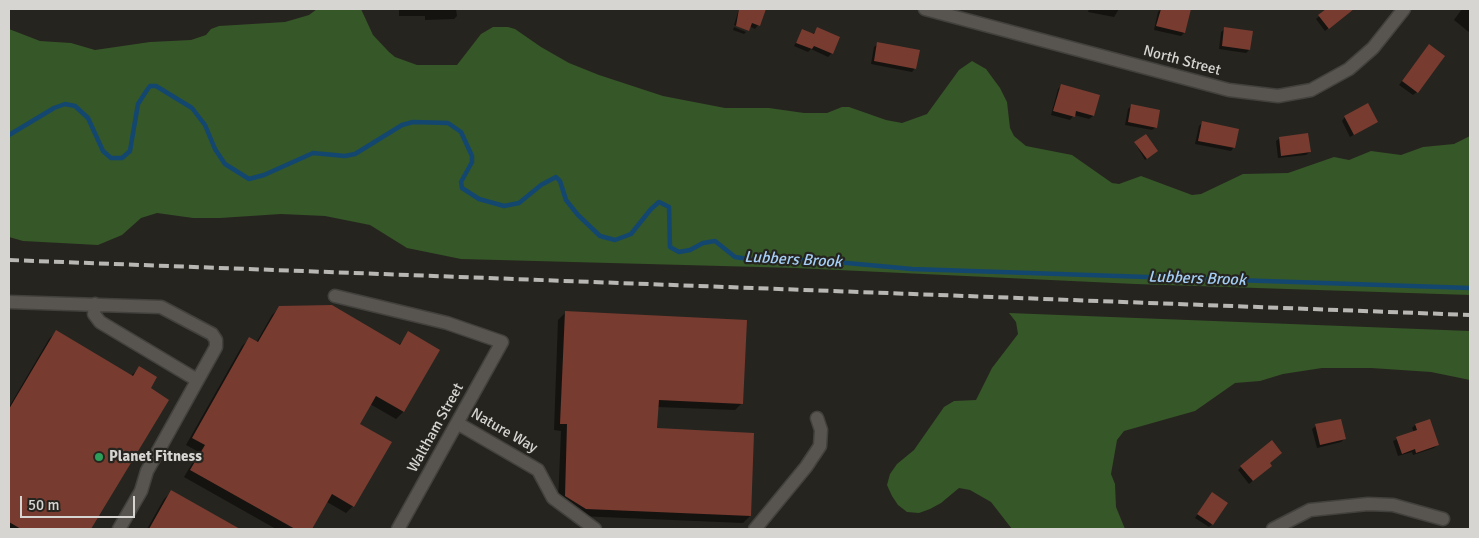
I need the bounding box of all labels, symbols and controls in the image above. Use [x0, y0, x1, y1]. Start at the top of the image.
street label: North Street [1141, 42, 1223, 80]
water label: Lubbers Brook [744, 248, 842, 272]
water label: Lubbers Brook [1148, 268, 1246, 290]
street label: Waltham Street [404, 380, 468, 476]
street label: Nature Way [468, 405, 540, 457]
place label: Planet Fitness [109, 448, 202, 466]
marker: Planet Fitness [93, 451, 105, 463]
scale bar [22, 486, 138, 518]
text: 50 m [28, 496, 59, 514]

